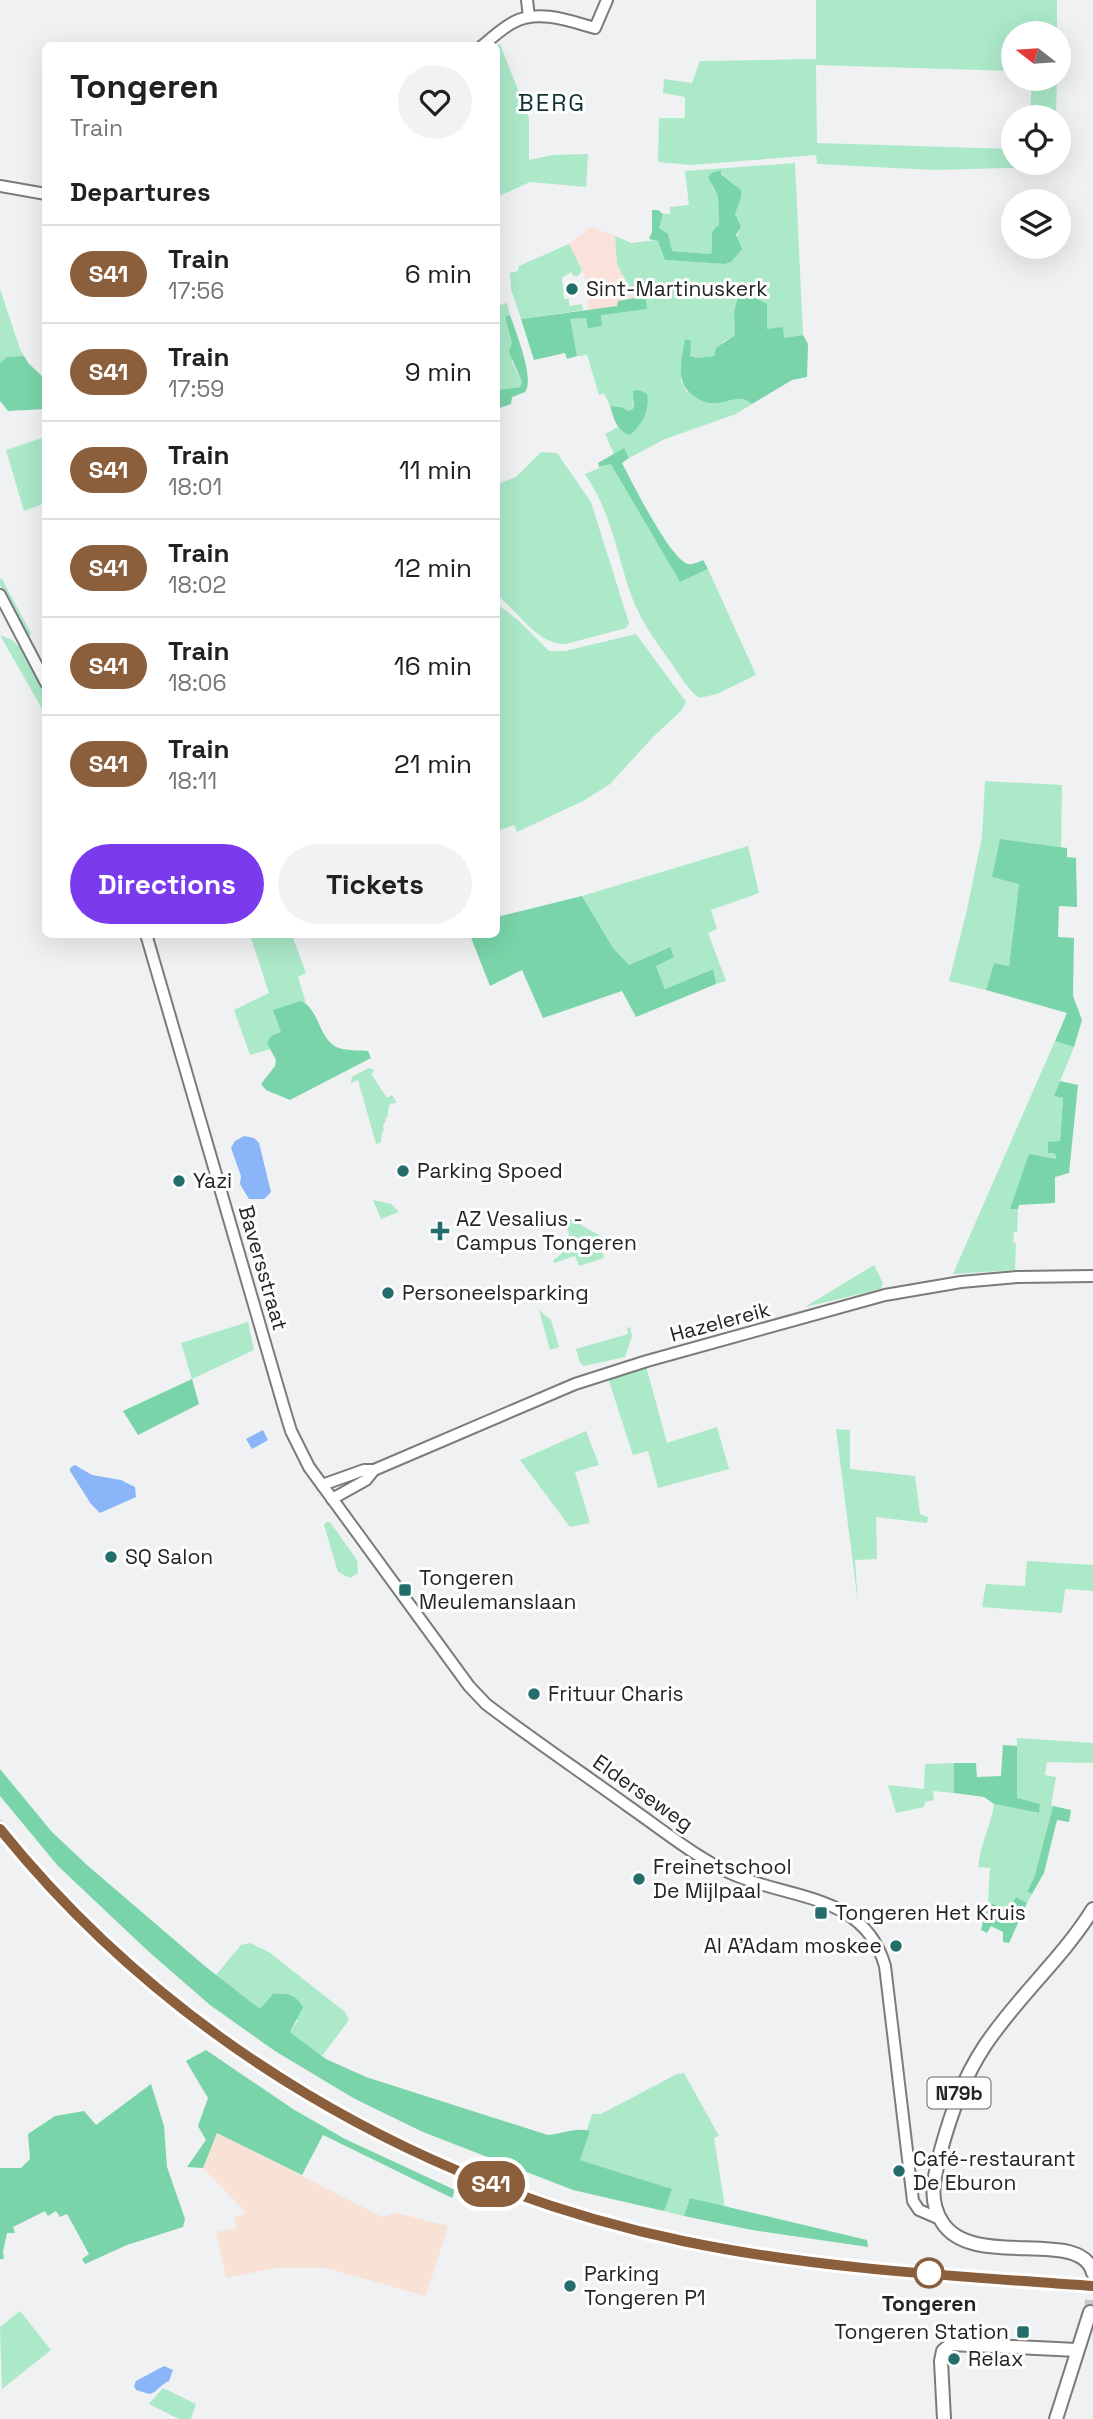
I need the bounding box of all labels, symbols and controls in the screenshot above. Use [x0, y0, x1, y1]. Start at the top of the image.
north arrow [1001, 21, 1071, 91]
map controls [1001, 21, 1071, 259]
button: heart [398, 65, 472, 139]
text: Tongeren [70, 66, 219, 108]
district label: BERG [518, 87, 586, 118]
button: locate [1001, 105, 1071, 175]
text: Train [70, 113, 123, 143]
text: Departures [70, 175, 211, 209]
button: layers [1001, 189, 1071, 259]
text: Train [168, 242, 229, 276]
text: 6 min [405, 257, 472, 291]
text: S41 [89, 258, 128, 289]
place label: Sint-Martinuskerk [586, 275, 767, 302]
text: 17:56 [168, 276, 224, 306]
marker: Sint-Martinuskerk [564, 281, 580, 297]
text: Train [168, 340, 229, 374]
text: 9 min [405, 355, 472, 389]
text: S41 [89, 356, 128, 387]
text: 17:59 [168, 374, 224, 404]
text: Train [168, 438, 229, 472]
text: 11 min [399, 453, 472, 487]
text: S41 [89, 454, 128, 485]
text: 18:01 [168, 472, 222, 502]
text: Train [168, 536, 229, 570]
text: 12 min [394, 551, 472, 585]
text: S41 [89, 552, 128, 583]
text: 18:02 [168, 570, 226, 600]
text: Train [168, 634, 229, 668]
text: 16 min [394, 649, 472, 683]
text: S41 [89, 650, 128, 681]
text: 18:06 [168, 668, 227, 698]
text: Train [168, 732, 229, 766]
text: 21 min [394, 747, 472, 781]
text: S41 [89, 748, 128, 779]
text: 18:11 [168, 766, 217, 796]
button: Directions [70, 844, 264, 924]
button: Tickets [278, 844, 472, 924]
place label: Parking Spoed [417, 1157, 563, 1184]
marker: Parking Spoed [395, 1163, 411, 1179]
place label: Yazi [193, 1167, 232, 1194]
marker: Yazi [171, 1173, 187, 1189]
street label: Baversstraat [233, 1202, 294, 1333]
place label: AZ Vesalius - Campus Tongeren [456, 1205, 637, 1256]
marker: AZ Vesalius - Campus Tongeren [430, 1221, 450, 1241]
place label: Personeelsparking [402, 1279, 589, 1306]
marker: Personeelsparking [380, 1285, 396, 1301]
street label: Hazelereik [667, 1295, 773, 1348]
place label: SQ Salon [125, 1543, 213, 1570]
marker: SQ Salon [103, 1549, 119, 1565]
place label: Tongeren Meulemanslaan [419, 1564, 576, 1615]
marker: Tongeren Meulemanslaan [397, 1582, 413, 1598]
place label: Frituur Charis [548, 1680, 684, 1707]
marker: Frituur Charis [526, 1686, 542, 1702]
street label: Elderseweg [588, 1748, 699, 1837]
place label: Freinetschool De Mijlpaal [653, 1853, 792, 1904]
marker: Freinetschool De Mijlpaal [631, 1871, 647, 1887]
place label: Tongeren Het Kruis [835, 1899, 1026, 1926]
marker: Tongeren Het Kruis [813, 1905, 829, 1921]
place label: Al A’Adam moskee [704, 1932, 882, 1959]
marker: Al A’Adam moskee [888, 1938, 904, 1954]
road number: N79b [928, 2078, 990, 2108]
place label: Café-restaurant De Eburon [913, 2145, 1076, 2196]
line badge: S41 [451, 2161, 531, 2207]
marker: Café-restaurant De Eburon [891, 2163, 907, 2179]
text: S41 [471, 2168, 511, 2199]
marker: Tongeren [914, 2258, 944, 2288]
place label: Parking Tongeren P1 [584, 2260, 706, 2311]
marker: Parking Tongeren P1 [562, 2278, 578, 2294]
place label: Tongeren [882, 2290, 976, 2317]
place label: Tongeren Station [834, 2318, 1009, 2345]
marker: Tongeren Station [1015, 2324, 1031, 2340]
place label: Relax [968, 2345, 1023, 2372]
marker: Relax [946, 2351, 962, 2367]

